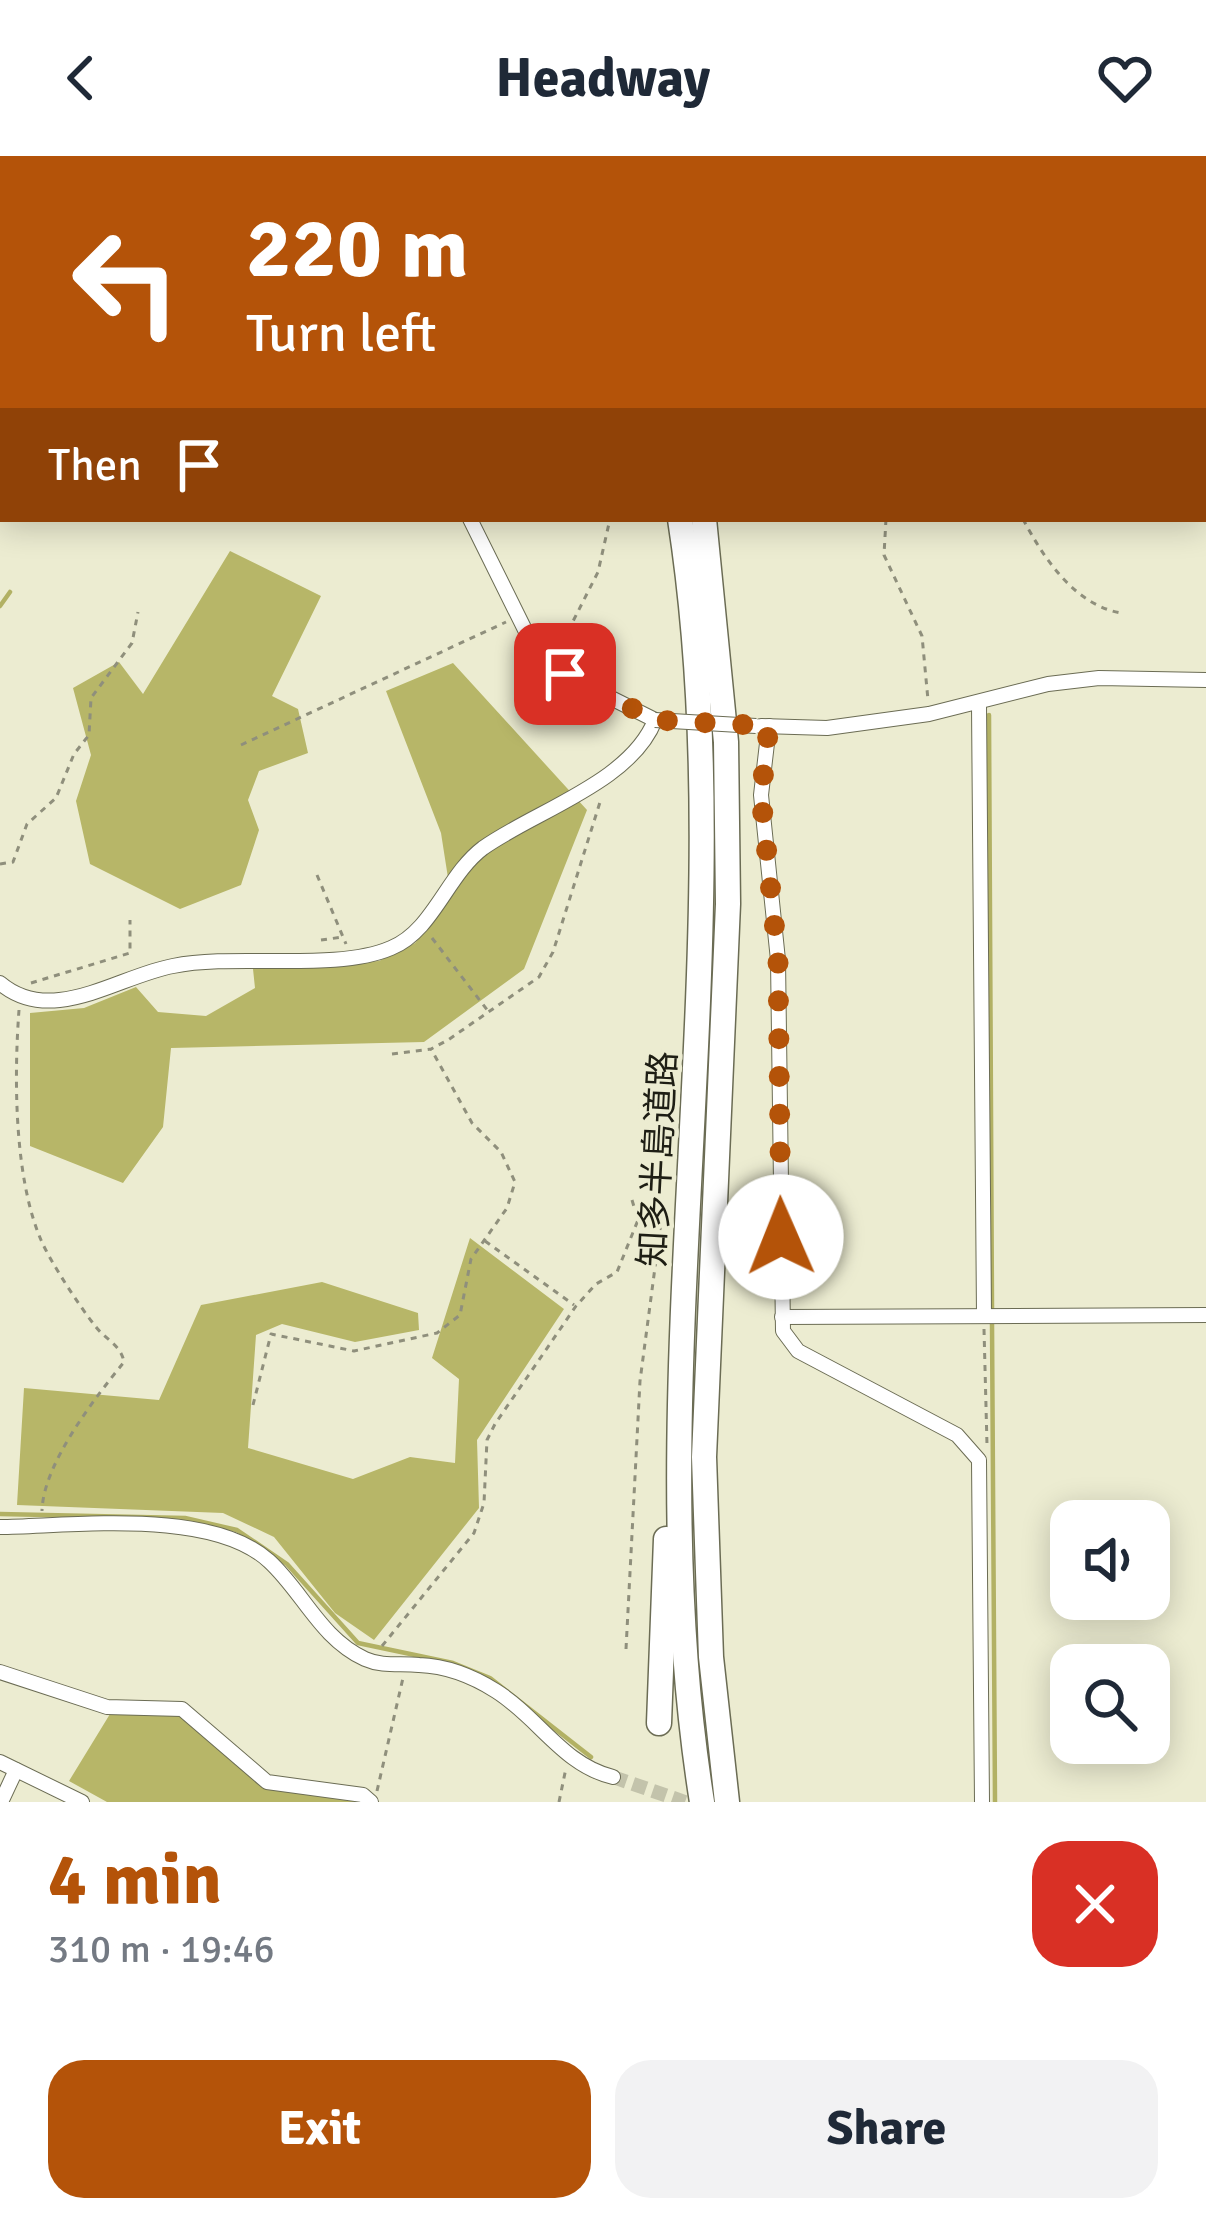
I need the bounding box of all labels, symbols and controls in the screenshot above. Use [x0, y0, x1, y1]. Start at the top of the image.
icon: back [48, 45, 114, 111]
text: Headway [496, 45, 710, 112]
icon: heart [1092, 45, 1158, 111]
text: 220 m [246, 197, 468, 301]
icon: left [48, 204, 204, 360]
text: Turn left [246, 300, 436, 367]
icon: arrive [166, 432, 232, 498]
text: Then [48, 438, 142, 493]
pin [514, 623, 616, 725]
icon: arrive [532, 641, 598, 707]
street label: 知多半島道路 [630, 1050, 687, 1268]
position arrow [718, 1174, 844, 1300]
map controls [1050, 1500, 1170, 1764]
button: sound [1050, 1500, 1170, 1620]
button: search [1050, 1644, 1170, 1764]
text: 4 min [48, 1835, 222, 1924]
button: close [1032, 1841, 1158, 1967]
text: 310 m · 19:46 [48, 1925, 275, 1973]
button: Exit [48, 2060, 591, 2198]
button: Share [615, 2060, 1158, 2198]

